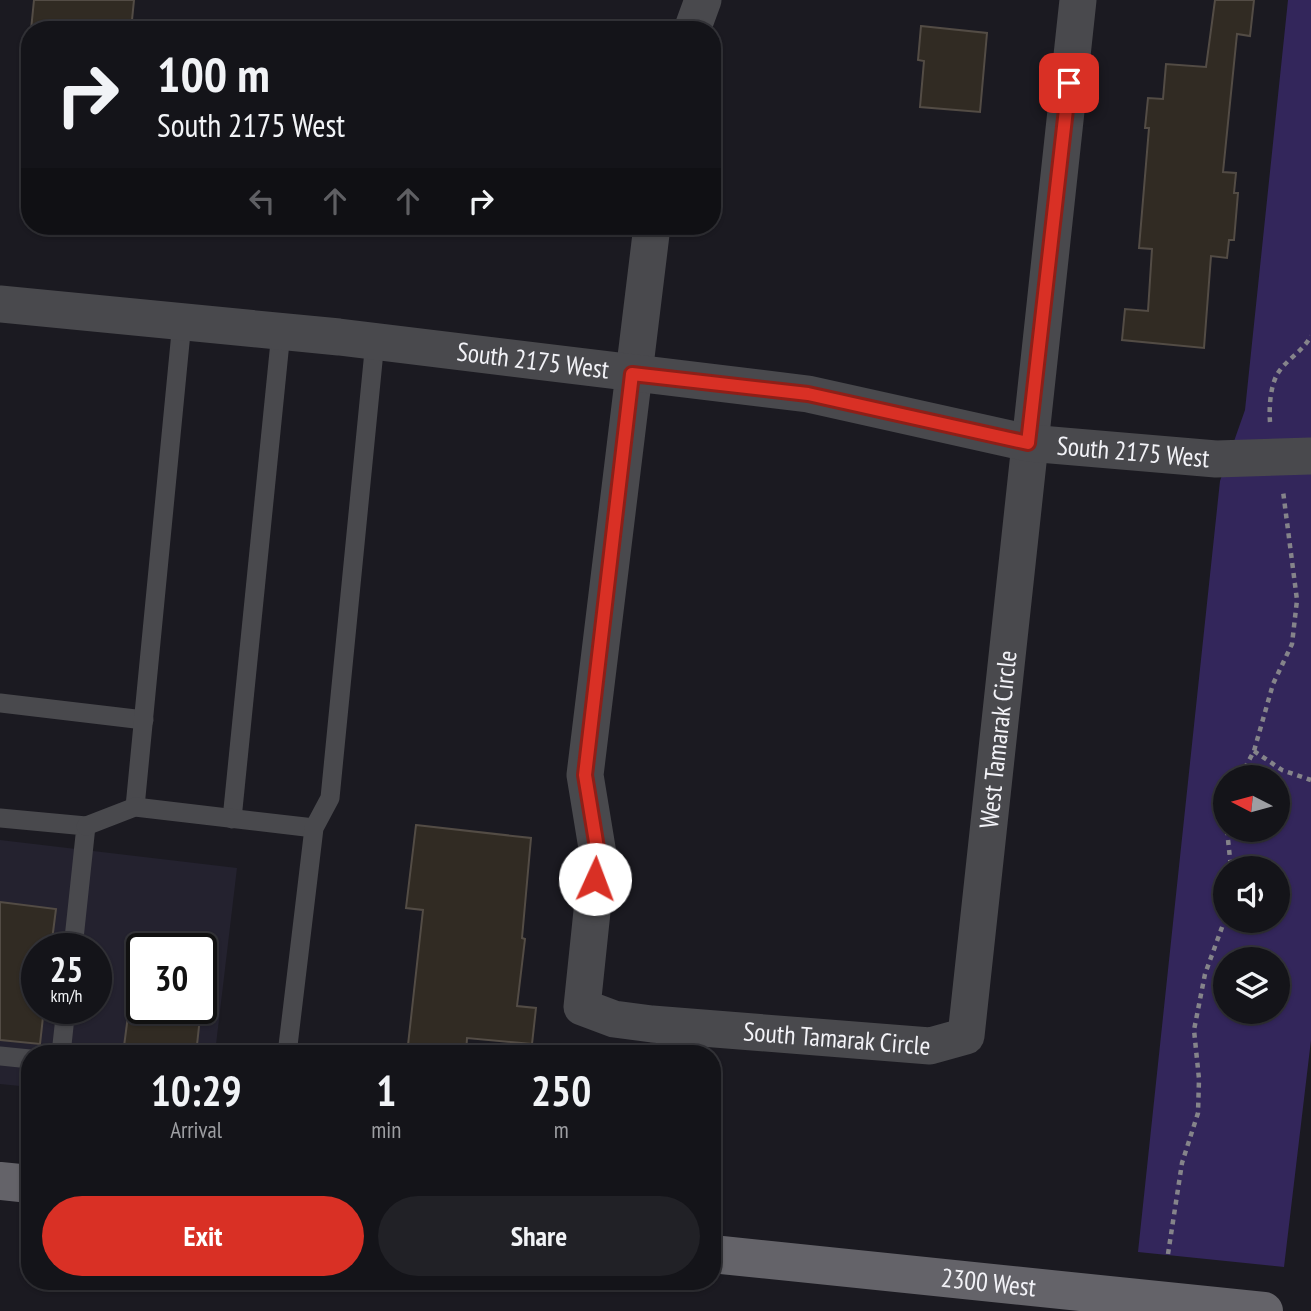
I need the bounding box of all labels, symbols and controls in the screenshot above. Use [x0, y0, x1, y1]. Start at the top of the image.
text: 100 m [157, 42, 270, 106]
icon: right [42, 49, 133, 140]
pin [1039, 53, 1099, 113]
icon: arrive [1050, 64, 1088, 102]
text: South 2175 West [157, 104, 345, 146]
icon: left [243, 182, 281, 220]
icon: ahead [316, 182, 354, 220]
icon: ahead [389, 182, 427, 220]
icon: right [462, 182, 500, 220]
street label: South 2175 West [455, 334, 611, 386]
street label: South 2175 West [1056, 429, 1211, 474]
street label: West Tamarak Circle [972, 649, 1024, 830]
north arrow [1213, 765, 1290, 842]
map controls [1213, 765, 1290, 1024]
position arrow [558, 842, 632, 916]
button: sound [1213, 856, 1290, 933]
speed limit sign: 30 [126, 933, 217, 1024]
text: 25 [50, 946, 83, 992]
button: layers [1213, 947, 1290, 1024]
text: km/h [51, 984, 82, 1007]
street label: South Tamarak Circle [742, 1014, 932, 1062]
text: 10:29 [151, 1063, 242, 1118]
text: 1 [376, 1063, 396, 1118]
text: 250 [531, 1063, 591, 1118]
text: Arrival [170, 1115, 222, 1144]
text: min [371, 1115, 401, 1144]
text: m [554, 1115, 569, 1144]
button: Exit [42, 1196, 364, 1276]
button: Share [378, 1196, 700, 1276]
street label: 2300 West [940, 1261, 1038, 1303]

